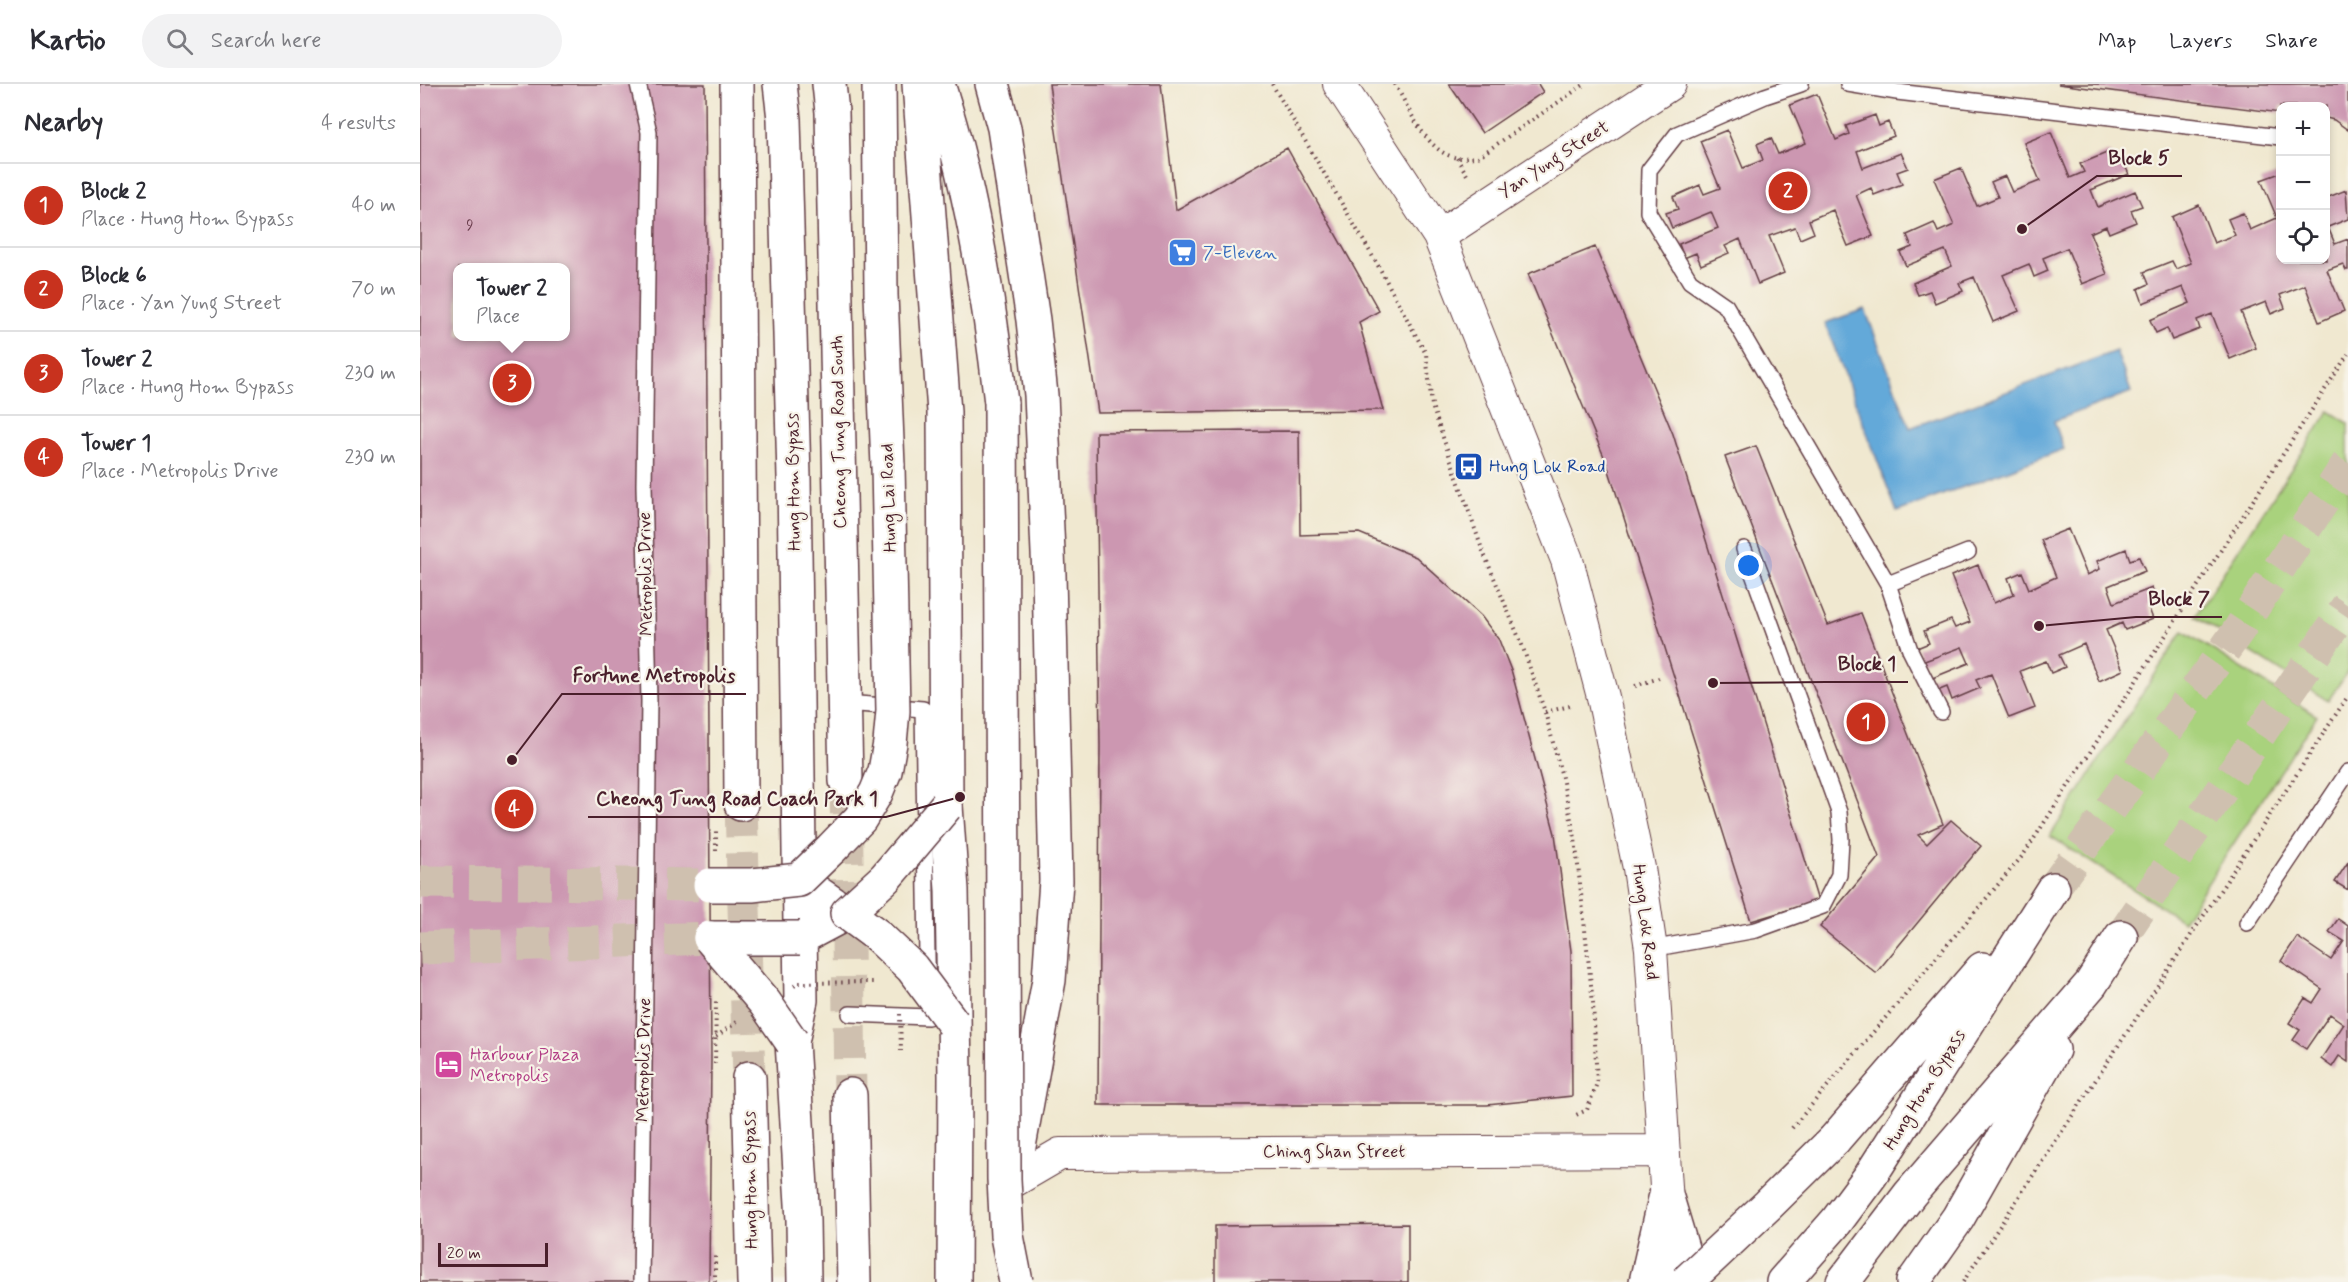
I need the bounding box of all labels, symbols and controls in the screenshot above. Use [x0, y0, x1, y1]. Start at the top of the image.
search box [142, 14, 562, 68]
text: Kartio [30, 23, 106, 60]
icon: search [163, 25, 196, 58]
text: Search here [211, 27, 322, 55]
text: Map [2098, 27, 2136, 55]
text: Layers [2169, 27, 2232, 55]
text: Share [2265, 27, 2318, 55]
map controls [2276, 102, 2330, 264]
button: + [2276, 102, 2330, 156]
text: Nearby [24, 106, 103, 140]
text: 4 results [321, 110, 396, 137]
street label: Yan Yung Street [1494, 115, 1615, 206]
callout: Block 5 [2097, 138, 2182, 176]
text: Block 5 [2108, 145, 2170, 172]
button: − [2276, 156, 2330, 210]
pin: 2 [1768, 168, 1808, 214]
text: Block 2 [81, 178, 146, 206]
text: 1 [39, 192, 48, 219]
text: 40 m [352, 192, 396, 219]
text: Place · Hung Hom Bypass [81, 206, 294, 233]
button: locate [2276, 210, 2330, 264]
house number: 9 [466, 216, 474, 236]
supermarket icon: 7-Eleven [1166, 237, 1198, 269]
place label: 7-Eleven [1203, 241, 1277, 265]
text: Block 6 [81, 262, 147, 290]
popup [453, 263, 570, 341]
text: Tower 2 [476, 275, 547, 303]
text: 2 [39, 276, 48, 303]
text: 70 m [351, 276, 396, 303]
text: Place · Yan Yung Street [81, 290, 282, 317]
text: Place [476, 303, 520, 330]
street label: Cheong Tung Road South [825, 335, 853, 529]
text: Tower 2 [81, 346, 152, 374]
text: 3 [39, 360, 48, 387]
text: 230 m [344, 360, 396, 387]
pin: 3 [492, 360, 532, 406]
text: Place · Hung Hom Bypass [81, 374, 294, 401]
street label: Hung Hom Bypass [781, 413, 808, 551]
text: Tower 1 [81, 430, 151, 458]
street label: Hung Lai Road [875, 443, 904, 553]
text: 4 [38, 444, 49, 471]
text: 230 m [344, 444, 396, 471]
bus stop icon: Hung Lok Road [1452, 451, 1484, 483]
place label: Hung Lok Road [1489, 455, 1606, 480]
text: Place · Metropolis Drive [81, 458, 278, 485]
street label: Metropolis Drive [633, 512, 659, 636]
your location [1734, 551, 1763, 580]
callout: Block 7 [2136, 579, 2222, 617]
text: Block 7 [2148, 586, 2210, 613]
callout: Block 1 [1826, 644, 1908, 682]
text: Block 1 [1838, 651, 1896, 678]
callout: Fortune Metropolis [562, 656, 746, 694]
text: Fortune Metropolis [573, 663, 735, 690]
pin: 1 [1846, 700, 1886, 744]
callout: Cheong Tung Road Coach Park 1 [588, 779, 886, 817]
pin: 4 [494, 786, 533, 832]
text: Cheong Tung Road Coach Park 1 [596, 786, 878, 813]
street label: Hung Lok Road [1625, 863, 1664, 981]
street label: Metropolis Drive [631, 998, 657, 1122]
street label: Hung Hom Bypass [1878, 1025, 1973, 1155]
place label: Harbour Plaza Metropolis [470, 1043, 579, 1088]
hotel icon: Harbour Plaza Metropolis [433, 1049, 465, 1081]
street label: Hung Hom Bypass [738, 1111, 765, 1249]
street label: Ching Shan Street [1263, 1140, 1405, 1164]
scale bar [438, 1240, 548, 1268]
text: 20 m [447, 1243, 481, 1264]

